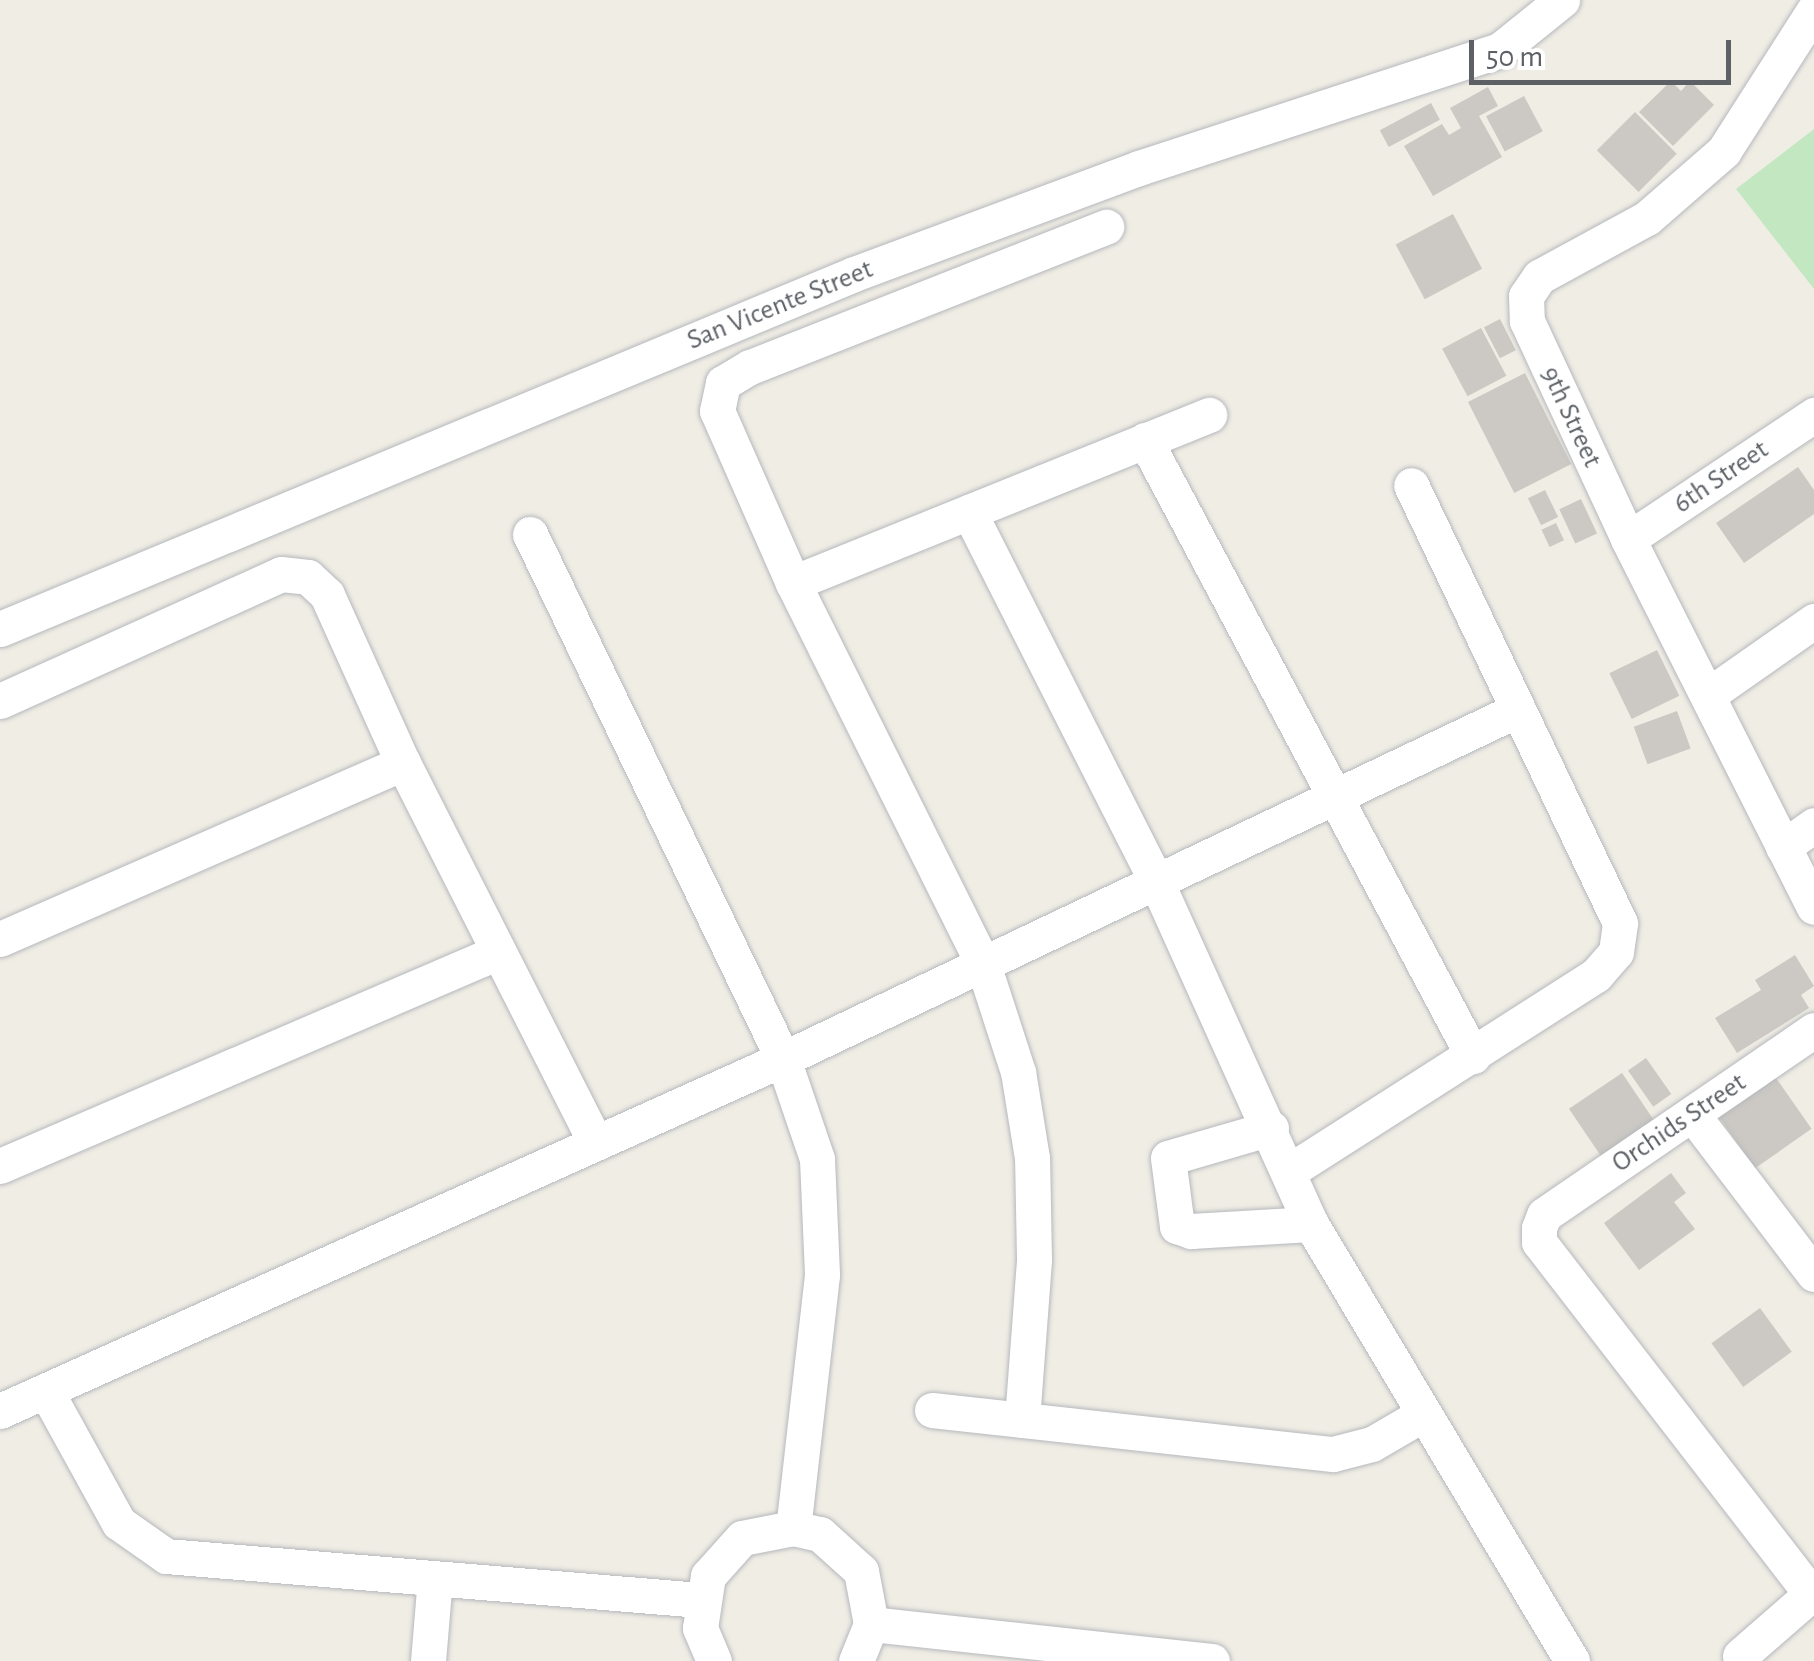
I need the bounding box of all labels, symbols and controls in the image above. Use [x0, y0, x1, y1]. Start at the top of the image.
scale bar [1474, 20, 1736, 82]
text: 50 m [1486, 42, 1543, 72]
street label: San Vicente Street [682, 253, 878, 357]
street label: 9th Street [1533, 361, 1609, 473]
street label: 6th Street [1667, 433, 1775, 521]
street label: Orchids Street [1606, 1066, 1752, 1180]

